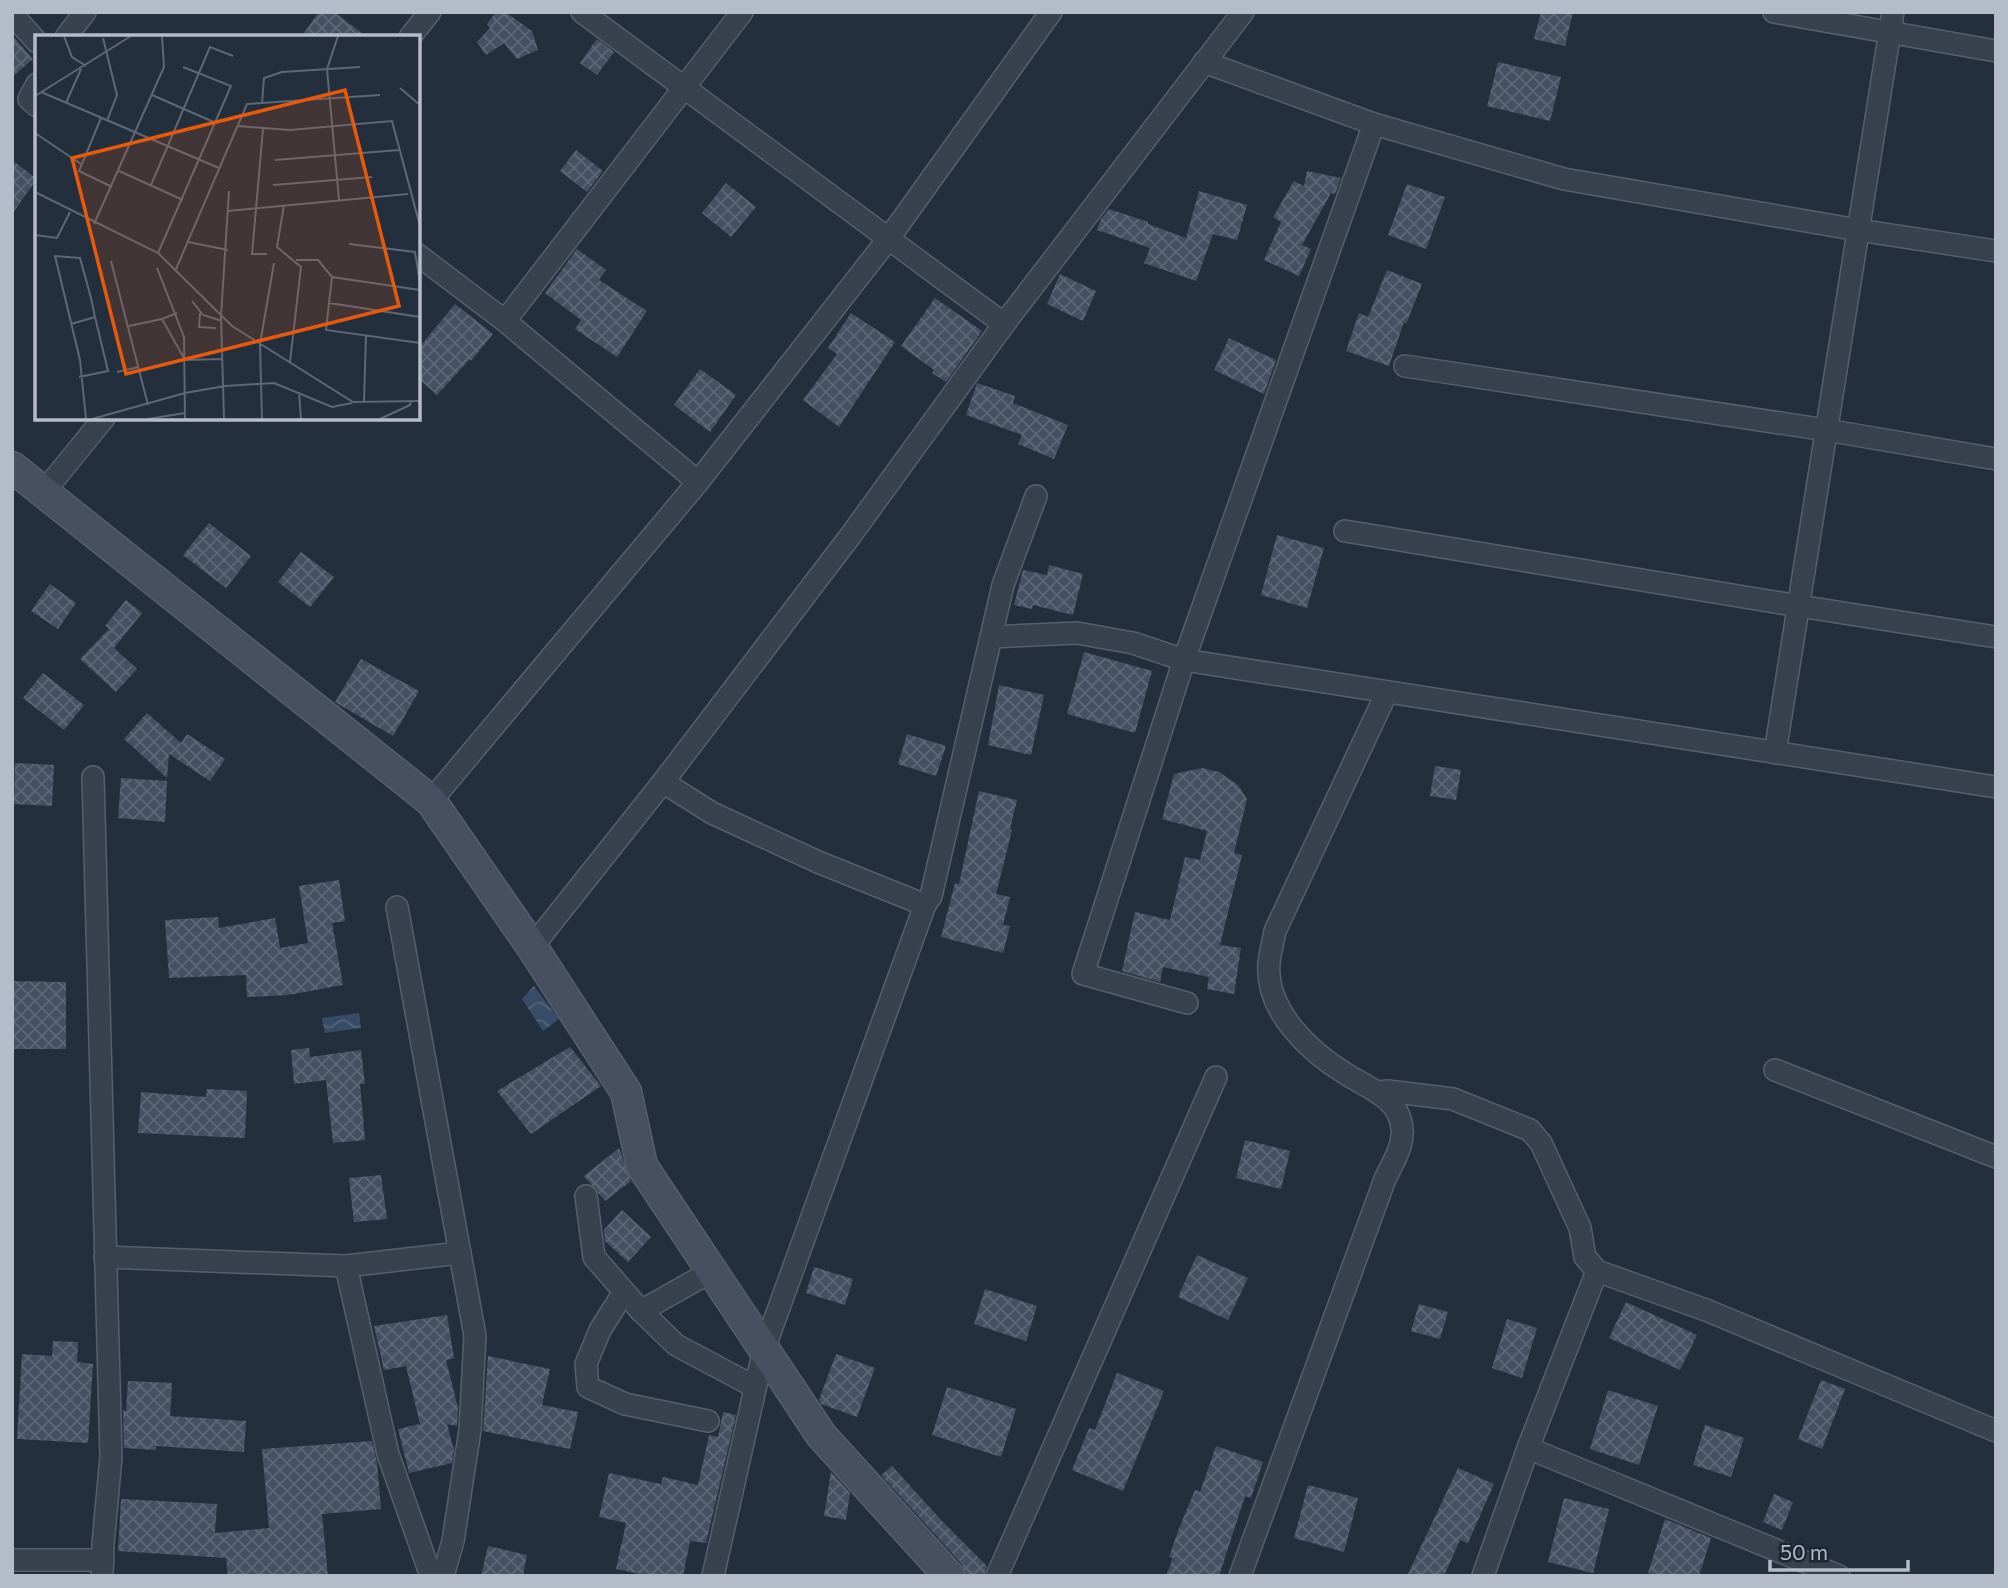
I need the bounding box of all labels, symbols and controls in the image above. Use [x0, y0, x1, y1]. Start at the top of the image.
inset map [35, 35, 420, 420]
scale bar [1770, 1528, 1908, 1572]
text: 50 m [1780, 1539, 1828, 1564]

